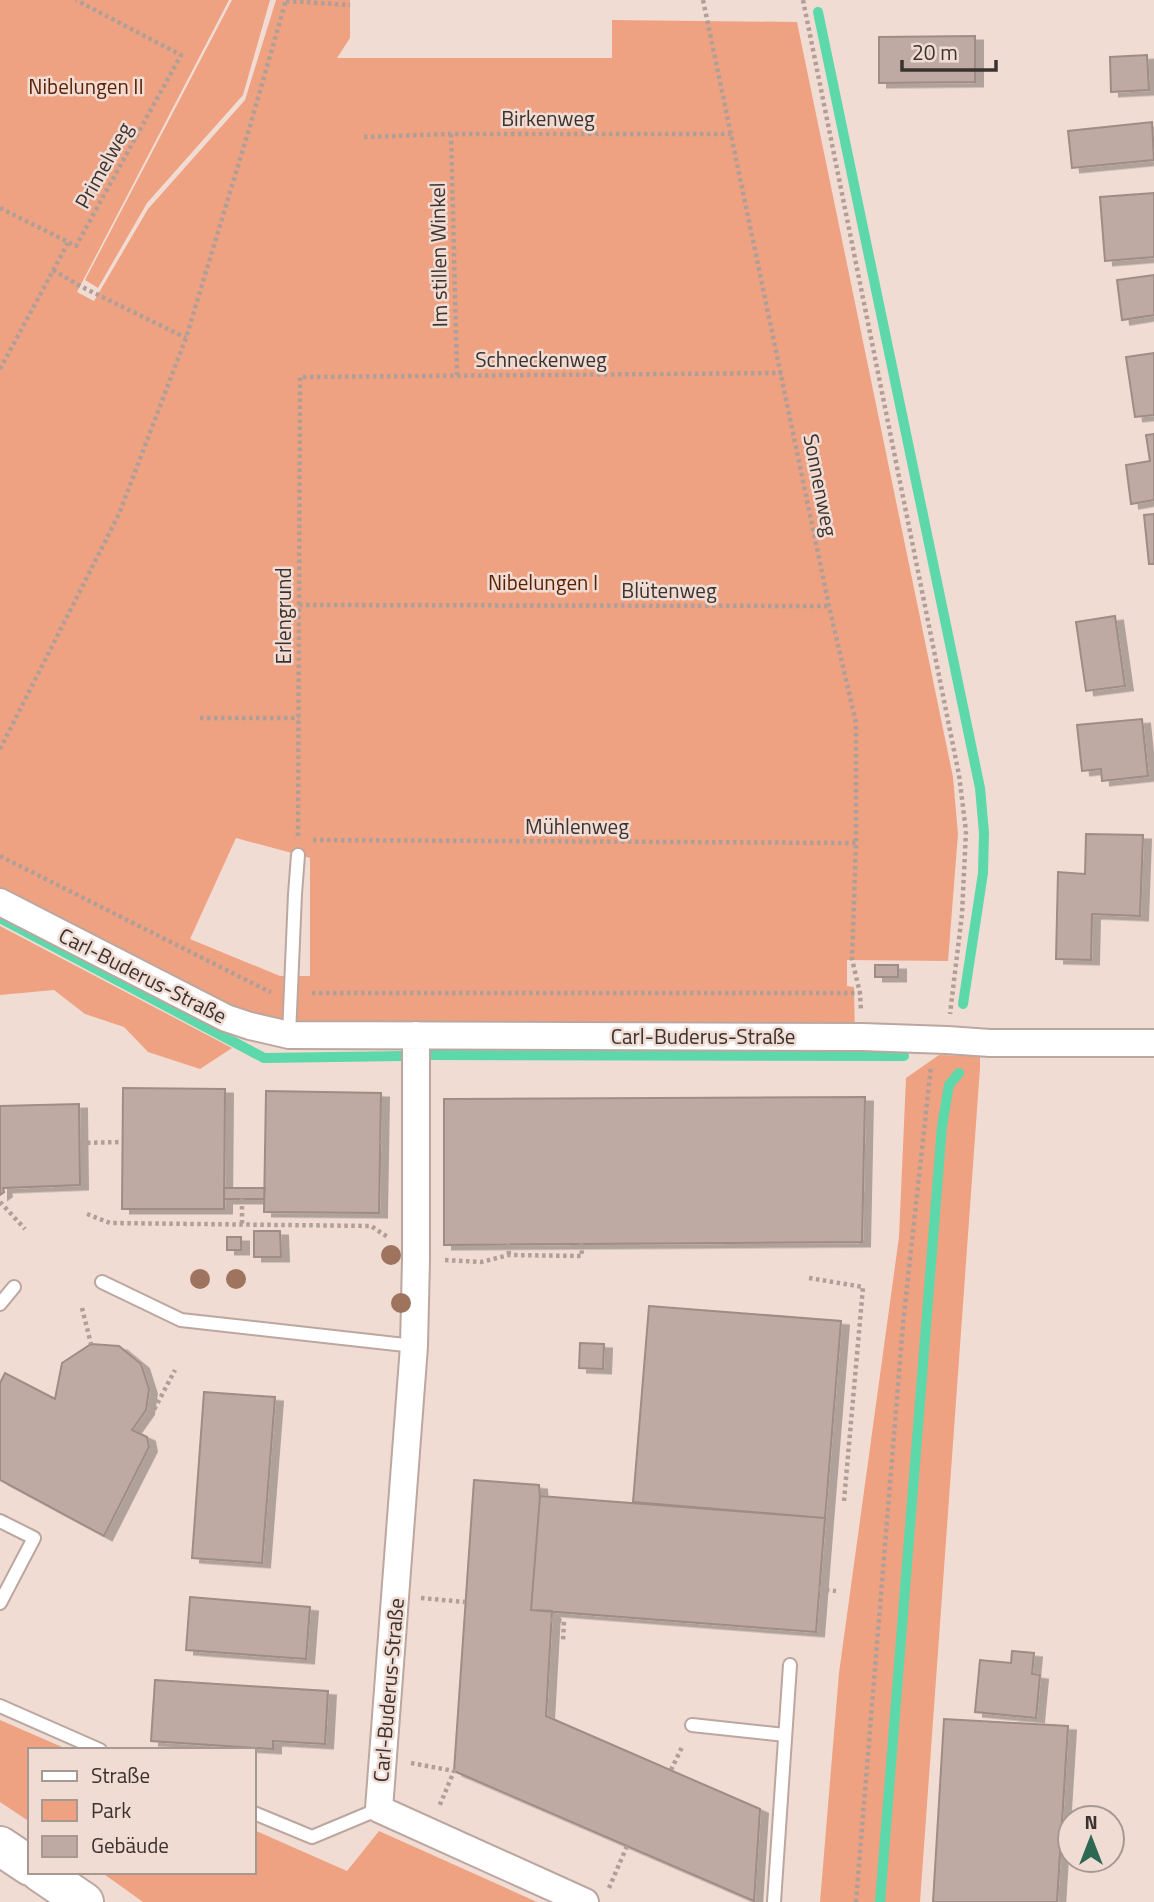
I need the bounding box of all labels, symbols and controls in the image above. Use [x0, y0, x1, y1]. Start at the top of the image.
scale bar [902, 28, 996, 72]
text: 20 m [912, 36, 958, 68]
park label: Nibelungen II [28, 70, 144, 102]
street label: Birkenweg [501, 102, 595, 134]
street label: Primelweg [66, 116, 140, 214]
street label: Im stillen Winkel [421, 182, 455, 328]
street label: Schneckenweg [475, 343, 607, 375]
street label: Sonnenweg [795, 431, 847, 539]
park label: Nibelungen I [488, 566, 598, 598]
street label: Erlengrund [267, 567, 299, 665]
street label: Blütenweg [621, 574, 717, 606]
street label: Mühlenweg [525, 810, 629, 842]
street label: Carl-Buderus-Straße [53, 919, 233, 1031]
street label: Carl-Buderus-Straße [611, 1020, 795, 1052]
street label: Carl-Buderus-Straße [364, 1597, 412, 1783]
legend [28, 1748, 256, 1874]
text: Straße [91, 1759, 150, 1791]
text: Park [91, 1794, 131, 1826]
north arrow [1056, 1804, 1126, 1874]
text: N [1084, 1807, 1098, 1836]
text: Gebäude [91, 1829, 169, 1861]

